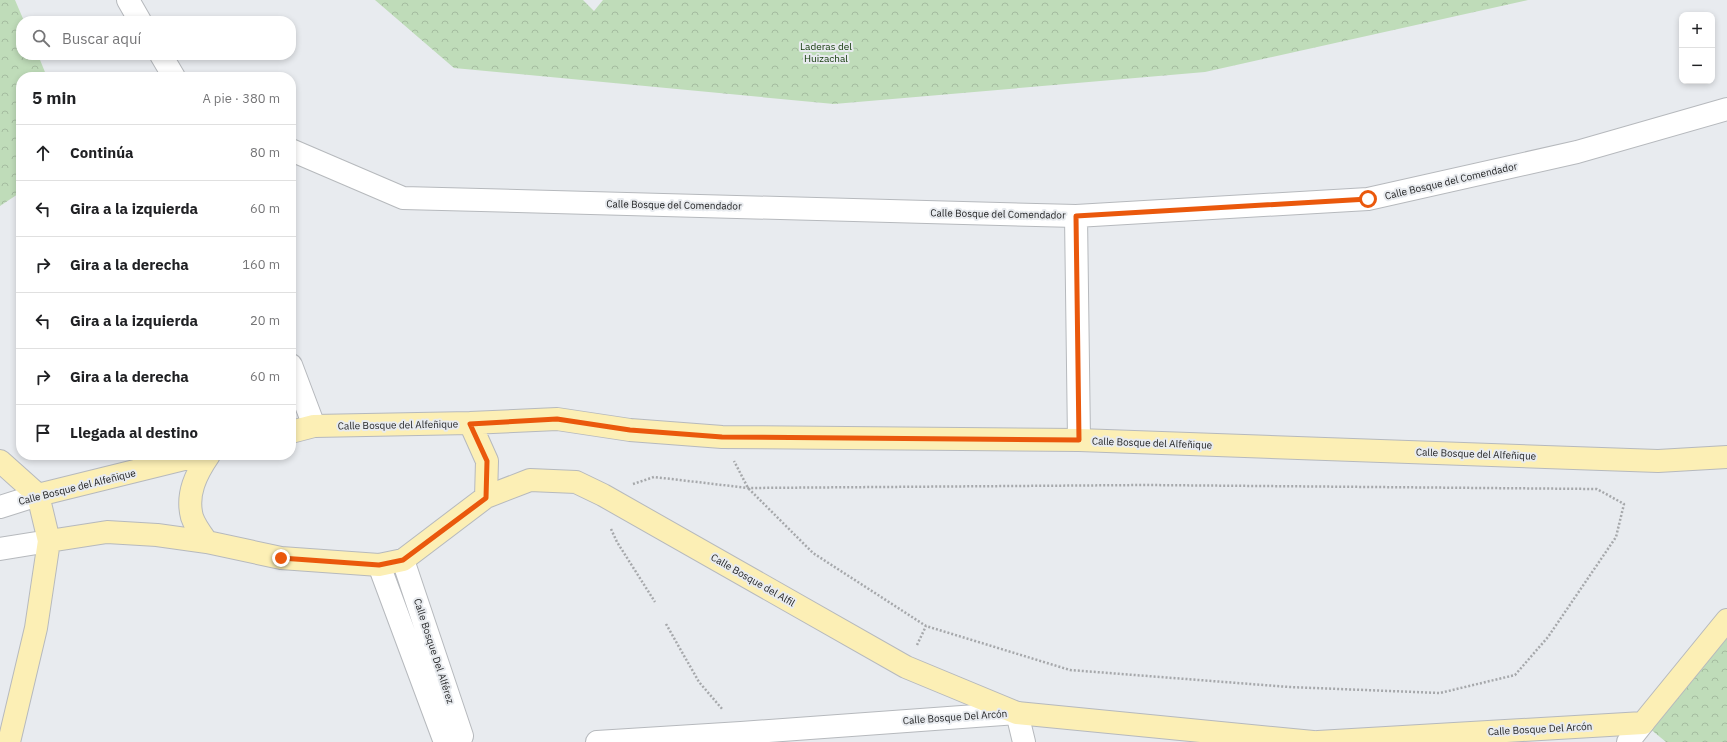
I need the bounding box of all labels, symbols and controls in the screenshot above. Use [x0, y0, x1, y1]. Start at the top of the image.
map controls [1679, 12, 1715, 84]
button: + [1679, 12, 1715, 48]
search box [16, 16, 296, 60]
icon: search [30, 27, 52, 49]
text: Buscar aquí [62, 29, 141, 48]
park label: Laderas del Huizachal [800, 40, 852, 65]
button: − [1679, 48, 1715, 84]
text: 5 min [32, 87, 76, 109]
text: A pie · 380 m [202, 90, 280, 107]
icon: ahead [32, 142, 54, 164]
text: Continúa [70, 143, 134, 162]
text: 80 m [250, 144, 280, 161]
street label: Calle Bosque del Comendador [1384, 159, 1519, 203]
route start [1359, 190, 1377, 208]
street label: Calle Bosque del Comendador [606, 197, 742, 213]
icon: left [32, 198, 54, 220]
text: Gira a la izquierda [70, 199, 198, 218]
text: 60 m [250, 200, 280, 217]
street label: Calle Bosque del Comendador [930, 206, 1066, 222]
icon: right [32, 254, 54, 276]
text: Gira a la derecha [70, 255, 189, 274]
text: 160 m [242, 256, 280, 273]
icon: left [32, 310, 54, 332]
text: Gira a la izquierda [70, 311, 198, 330]
text: 20 m [250, 312, 280, 329]
icon: right [32, 366, 54, 388]
text: Gira a la derecha [70, 367, 189, 386]
text: 60 m [250, 368, 280, 385]
street label: Calle Bosque del Alfeñique [338, 417, 459, 433]
icon: arrive [32, 422, 54, 444]
text: Llegada al destino [70, 423, 198, 442]
street label: Calle Bosque del Alfeñique [1092, 434, 1213, 452]
street label: Calle Bosque del Alfeñique [1416, 445, 1537, 463]
street label: Calle Bosque del Alfeñique [17, 466, 138, 508]
route end [272, 549, 290, 567]
street label: Calle Bosque del Alfil [709, 551, 798, 610]
street label: Calle Bosque Del Alférez [411, 597, 457, 706]
street label: Calle Bosque Del Arcón [902, 707, 1008, 727]
street label: Calle Bosque Del Arcón [1487, 720, 1593, 738]

